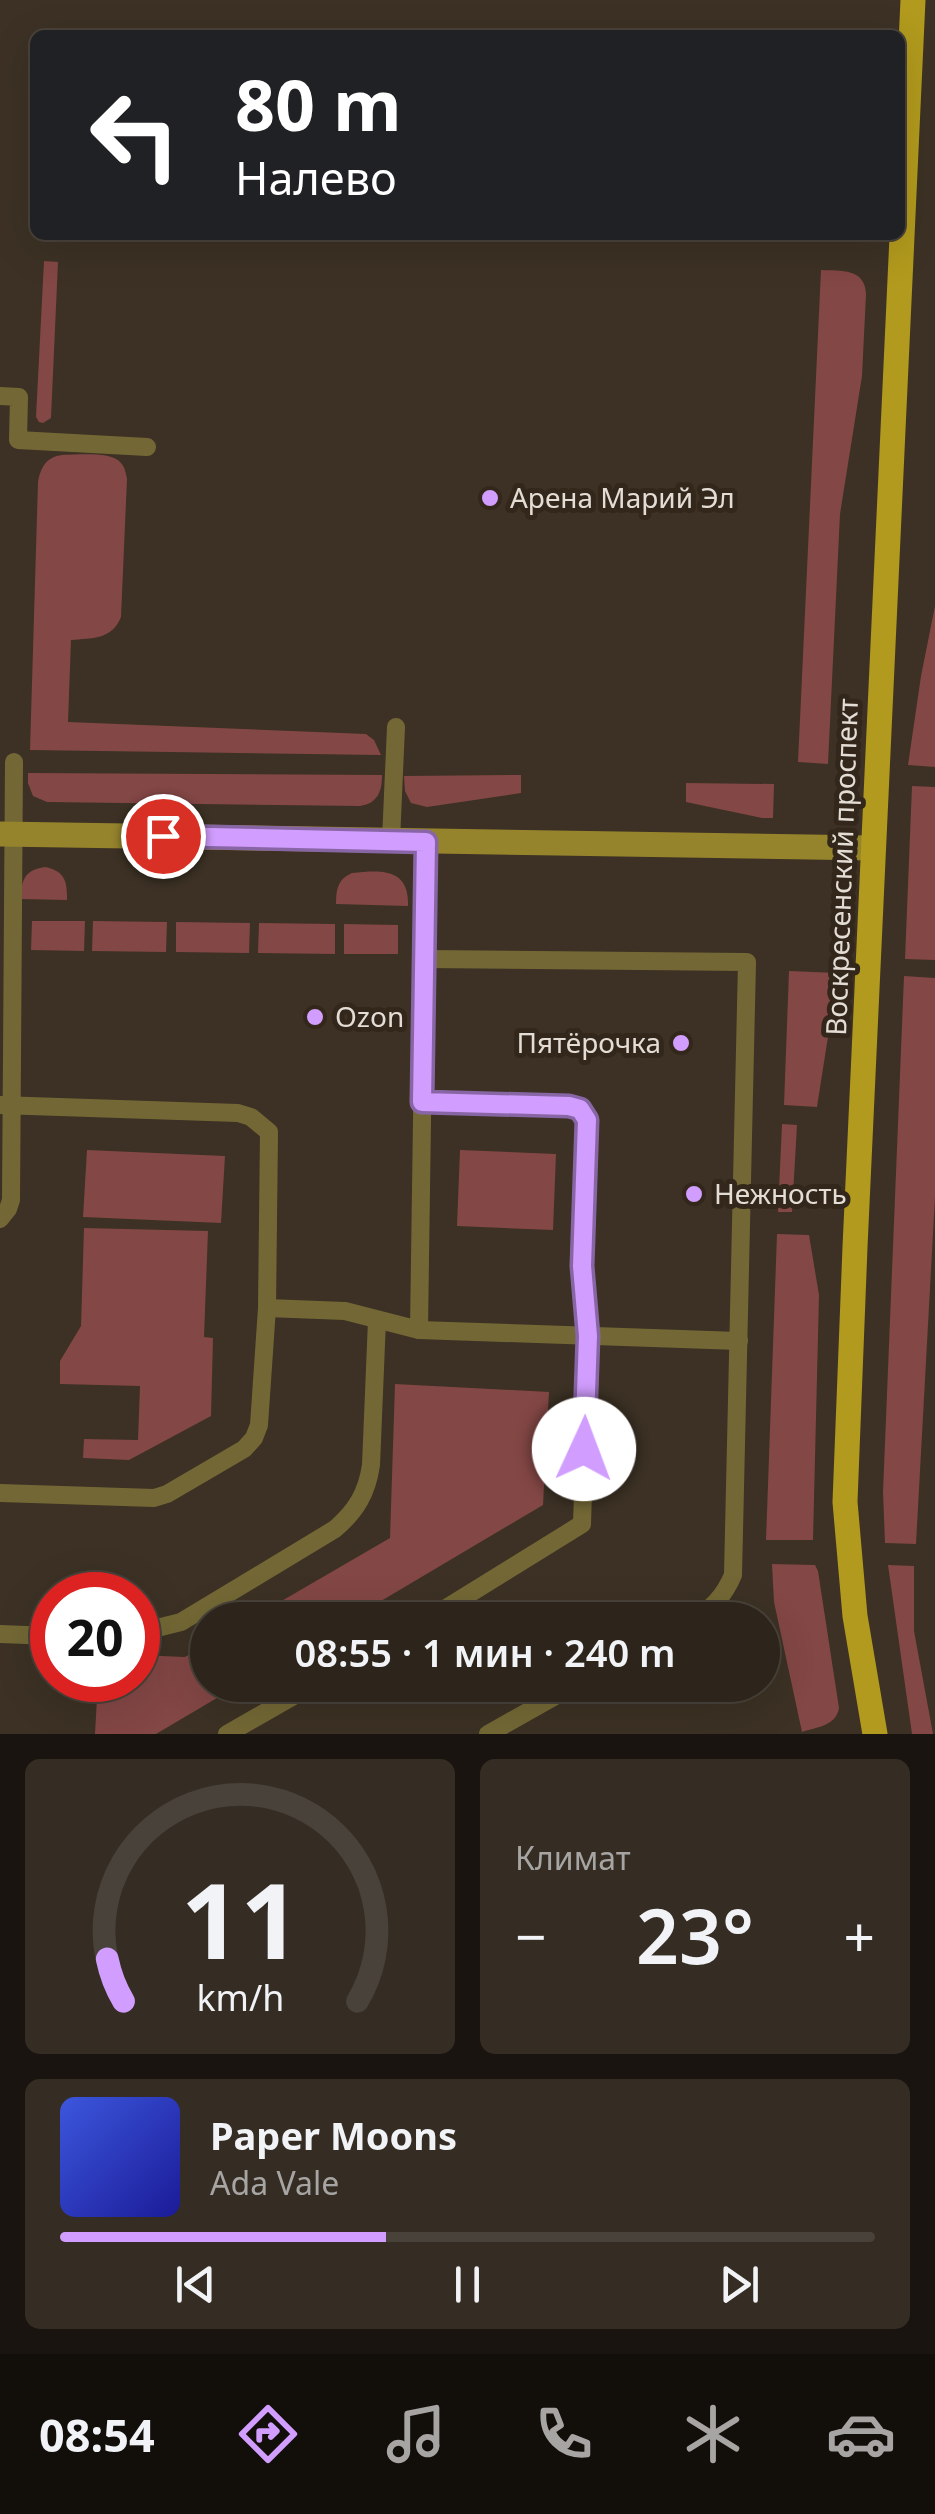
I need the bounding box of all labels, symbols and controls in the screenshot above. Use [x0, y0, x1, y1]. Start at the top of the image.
text: 80 m [235, 56, 402, 152]
icon: left [70, 70, 200, 200]
text: Налево [235, 147, 397, 208]
place label: Арена Марий Эл [510, 478, 735, 516]
marker: Арена Марий Эл [479, 487, 501, 509]
street label: Воскресенский проспект [816, 698, 866, 1036]
pin [121, 794, 206, 879]
icon: arrive [136, 809, 191, 864]
place label: Ozon [335, 997, 404, 1035]
marker: Ozon [304, 1006, 326, 1028]
place label: Пятёрочка [516, 1023, 661, 1061]
marker: Пятёрочка [670, 1032, 692, 1054]
place label: Нежность [714, 1174, 847, 1212]
marker: Нежность [683, 1183, 705, 1205]
position arrow [532, 1397, 636, 1501]
speed limit sign: 20 [30, 1572, 160, 1702]
text: 08:55 · 1 мин · 240 m [294, 1626, 676, 1678]
text: Климат [515, 1836, 631, 1879]
text: 11 [181, 1848, 299, 1989]
text: 23° [636, 1884, 754, 1986]
text: − [515, 1898, 546, 1973]
text: + [844, 1898, 875, 1973]
text: km/h [196, 1973, 284, 2021]
text: Paper Moons [210, 2109, 457, 2161]
text: Ada Vale [210, 2161, 339, 2204]
icon: previous [168, 2257, 223, 2312]
icon: pause [440, 2257, 495, 2312]
icon: next [712, 2257, 767, 2312]
icon: directions [233, 2399, 303, 2469]
icon: music [381, 2399, 451, 2469]
icon: phone [529, 2399, 599, 2469]
icon: climate [678, 2399, 748, 2469]
icon: car [826, 2399, 896, 2469]
text: 08:54 [39, 2404, 155, 2465]

